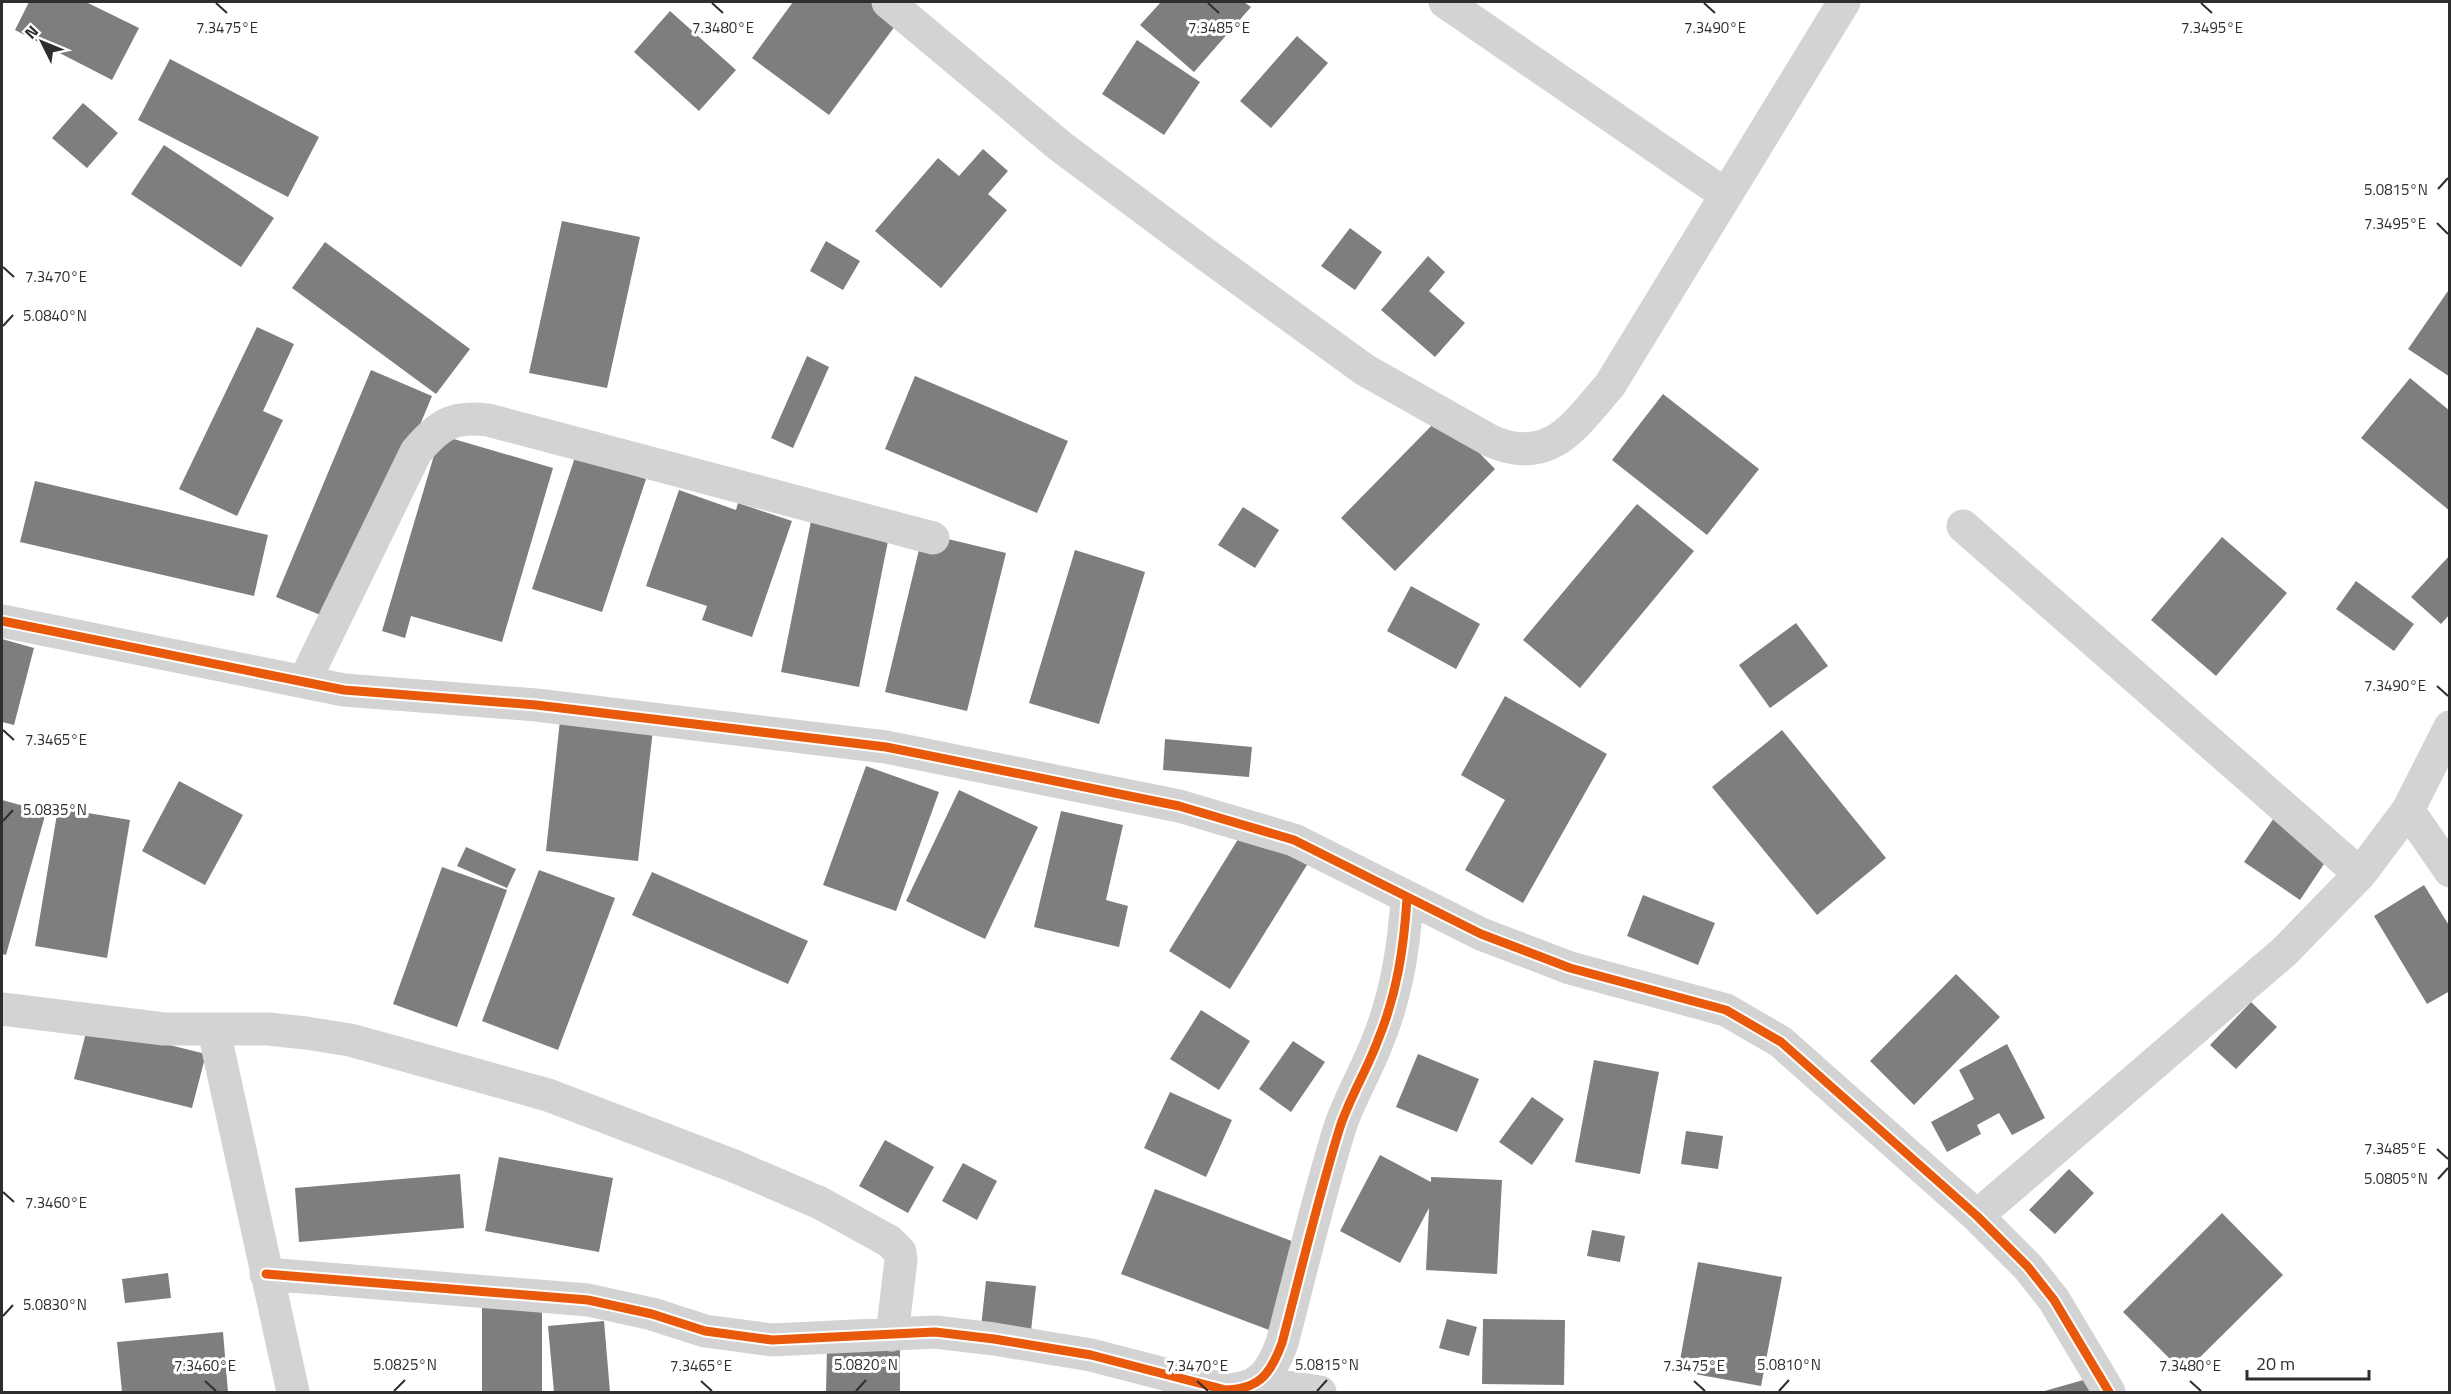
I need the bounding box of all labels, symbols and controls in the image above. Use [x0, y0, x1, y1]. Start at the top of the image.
north arrow [12, 12, 72, 72]
text: 7.3475°E [196, 16, 258, 39]
text: 7.3480°E [692, 16, 754, 39]
text: 7.3485°E [1188, 16, 1250, 39]
text: 7.3490°E [1684, 16, 1746, 39]
text: 7.3495°E [2181, 16, 2243, 39]
text: N [18, 20, 44, 44]
text: 5.0815°N [2364, 178, 2428, 201]
text: 7.3495°E [2364, 212, 2426, 235]
text: 7.3470°E [25, 265, 87, 288]
text: 5.0840°N [23, 304, 87, 327]
text: 7.3490°E [2364, 674, 2426, 697]
text: 7.3465°E [25, 728, 87, 751]
text: 5.0835°N [23, 798, 87, 821]
text: 7.3485°E [2364, 1137, 2426, 1160]
text: 5.0805°N [2364, 1167, 2428, 1190]
text: 7.3460°E [25, 1191, 87, 1214]
text: 5.0830°N [23, 1293, 87, 1316]
scale bar [2247, 1343, 2368, 1381]
text: 20 m [2256, 1350, 2295, 1377]
text: 5.0825°N [373, 1353, 437, 1376]
text: 5.0820°N [834, 1353, 898, 1376]
text: 5.0815°N [1295, 1353, 1359, 1376]
text: 5.0810°N [1757, 1353, 1821, 1376]
text: 7.3460°E [174, 1354, 236, 1377]
text: 7.3465°E [670, 1354, 732, 1377]
text: 7.3470°E [1166, 1354, 1228, 1377]
text: 7.3475°E [1663, 1354, 1725, 1377]
text: 7.3480°E [2159, 1354, 2221, 1377]

